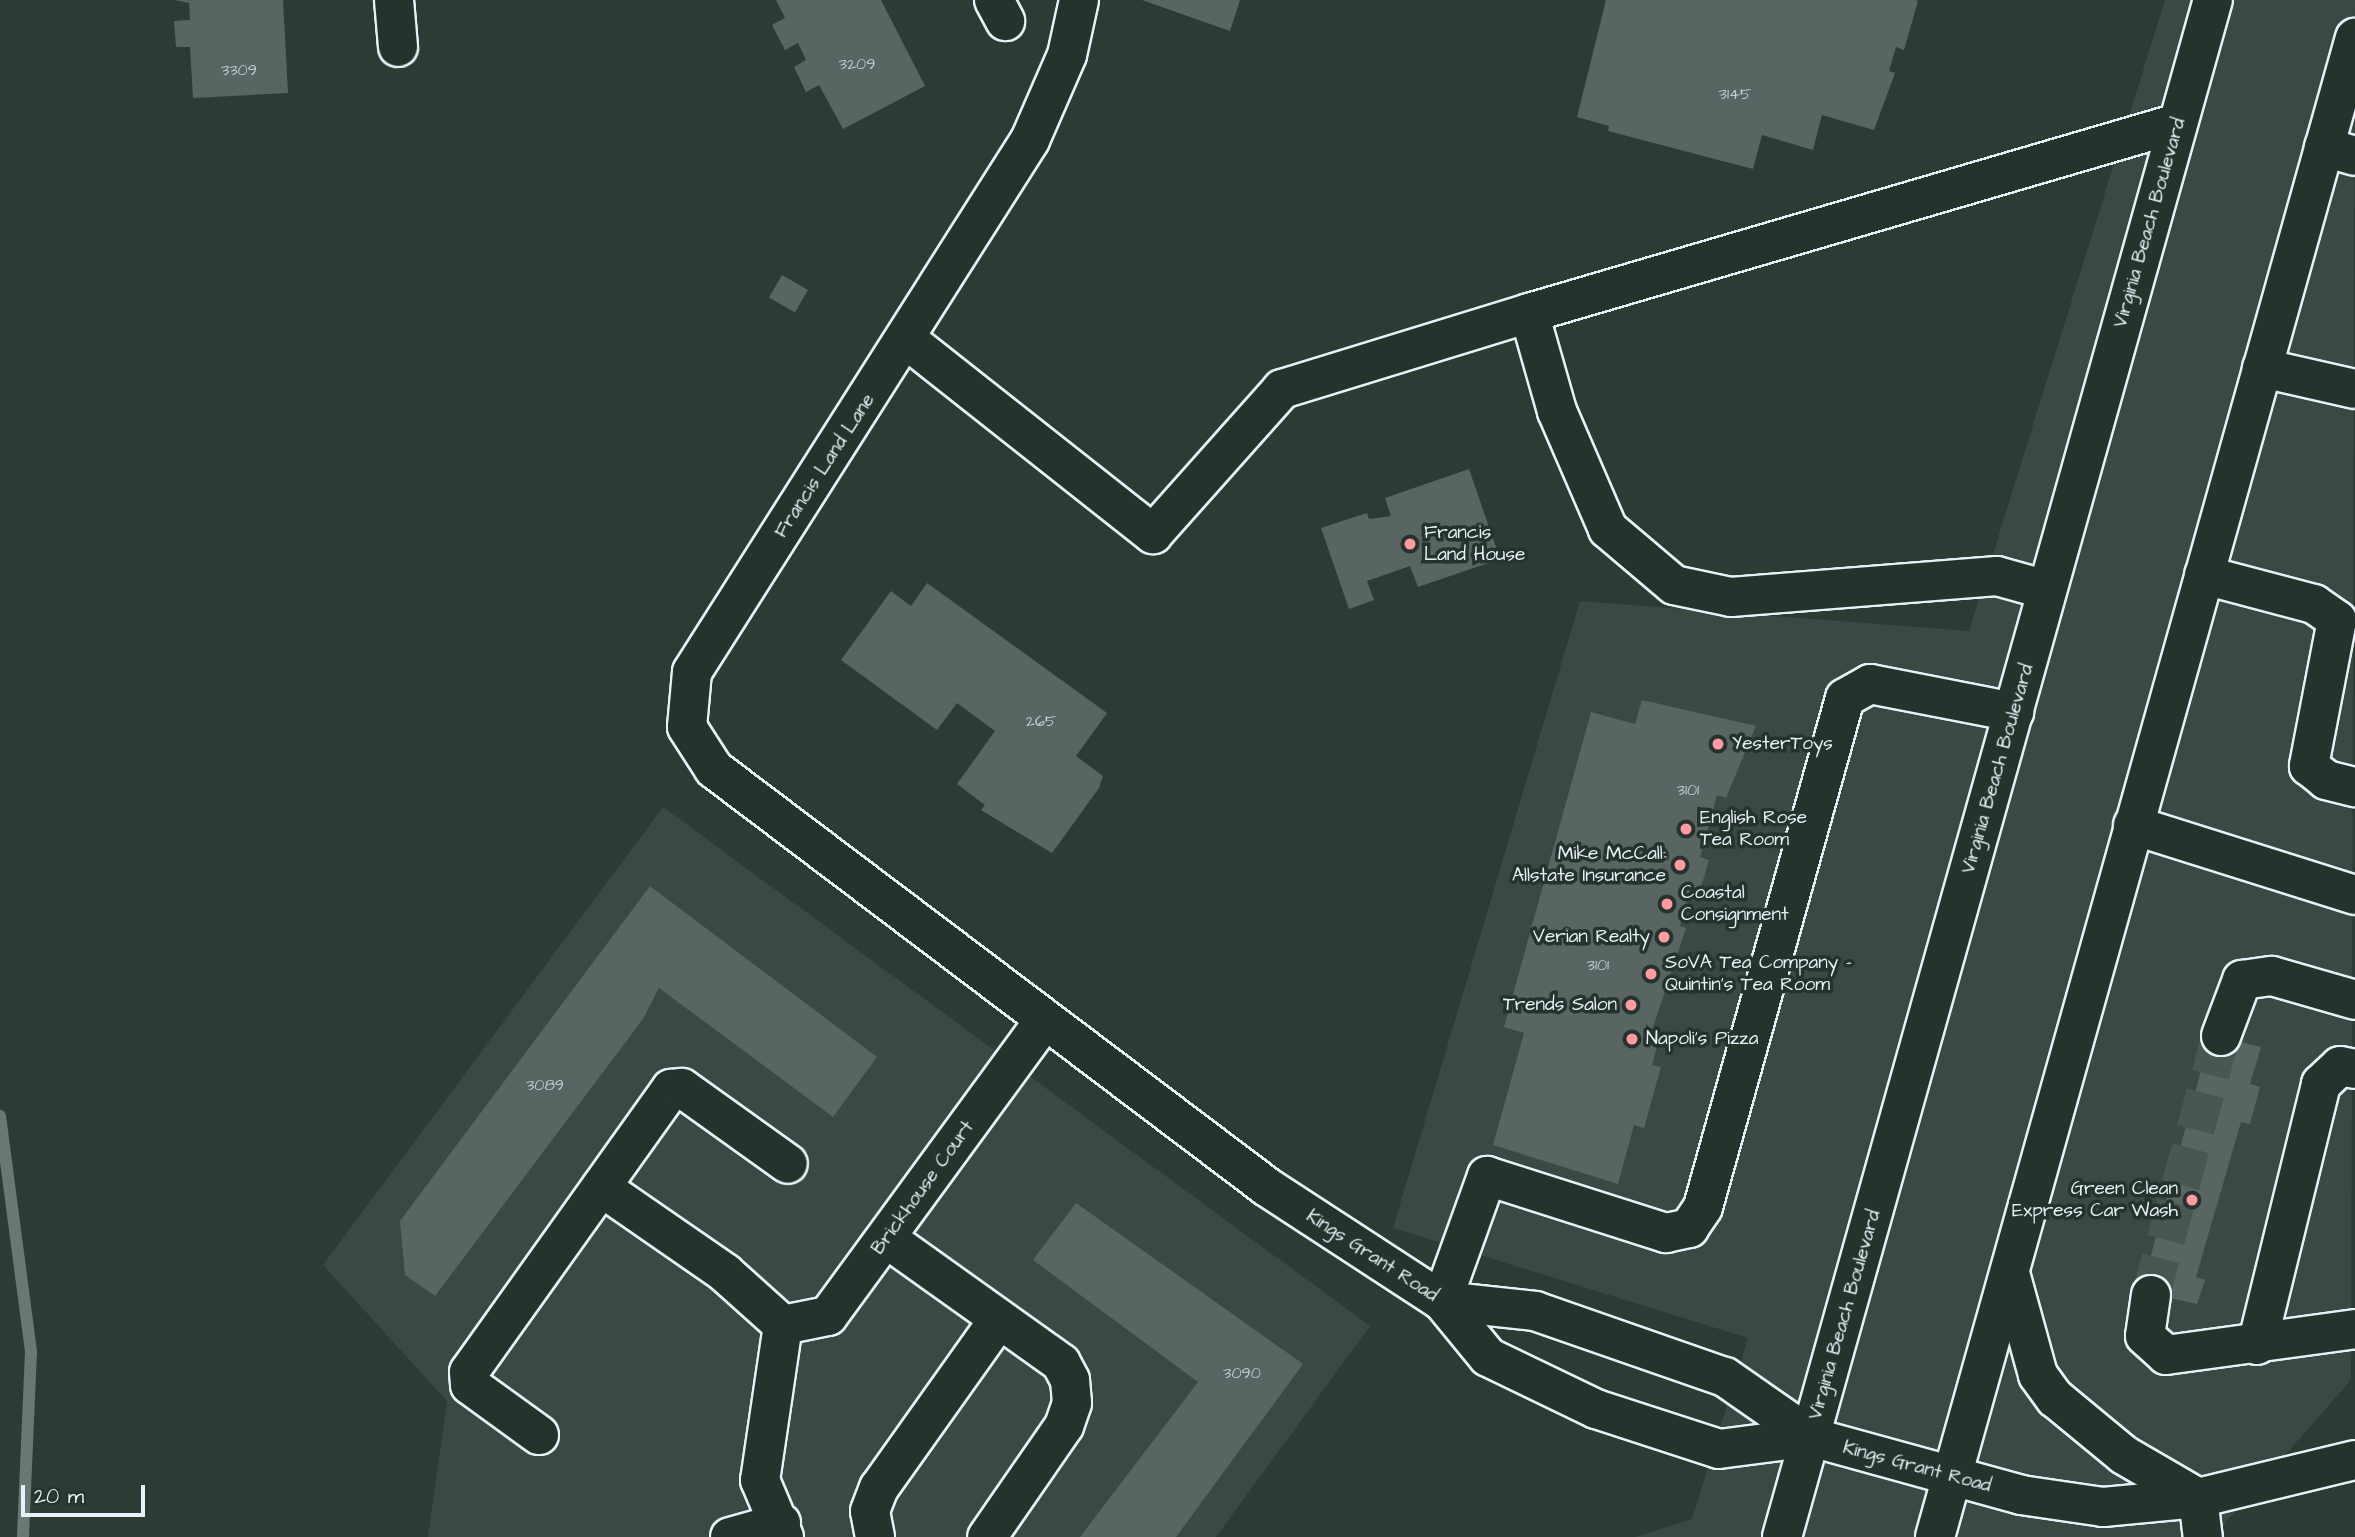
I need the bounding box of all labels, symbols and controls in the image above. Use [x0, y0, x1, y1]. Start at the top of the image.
house number: 3209 [839, 54, 875, 74]
house number: 3309 [221, 60, 257, 80]
house number: 3145 [1719, 84, 1751, 104]
street label: Virginia Beach Boulevard [2109, 116, 2191, 330]
street label: Francis Land Lane [770, 390, 880, 542]
place label: Francis Land House [1424, 522, 1525, 566]
marker: Francis Land House [1402, 536, 1418, 552]
street label: Virginia Beach Boulevard [1957, 662, 2039, 876]
house number: 265 [1026, 711, 1056, 731]
place label: YesterToys [1732, 733, 1833, 755]
marker: YesterToys [1710, 736, 1726, 752]
house number: 3101 [1677, 780, 1699, 800]
place label: English Rose Tea Room [1700, 807, 1807, 851]
marker: English Rose Tea Room [1678, 821, 1694, 837]
place label: Mike McCall: Allstate Insurance [1512, 843, 1666, 887]
marker: Mike McCall: Allstate Insurance [1672, 857, 1688, 873]
place label: Coastal Consignment [1681, 882, 1789, 926]
marker: Coastal Consignment [1659, 896, 1675, 912]
place label: Verian Realty [1533, 926, 1650, 948]
marker: Verian Realty [1656, 929, 1672, 945]
place label: SoVA Tea Company - Quintin's Tea Room [1665, 952, 1852, 996]
house number: 3101 [1587, 955, 1609, 975]
marker: SoVA Tea Company - Quintin's Tea Room [1643, 966, 1659, 982]
place label: Trends Salon [1503, 994, 1617, 1016]
marker: Trends Salon [1623, 997, 1639, 1013]
place label: Napoli's Pizza [1646, 1028, 1758, 1050]
marker: Napoli's Pizza [1624, 1031, 1640, 1047]
house number: 3089 [526, 1075, 564, 1095]
street label: Brickhouse Court [867, 1117, 979, 1259]
place label: Green Clean Express Car Wash [2012, 1178, 2178, 1222]
marker: Green Clean Express Car Wash [2184, 1192, 2200, 1208]
street label: Kings Grant Road [1302, 1205, 1442, 1307]
street label: Virginia Beach Boulevard [1804, 1208, 1886, 1422]
house number: 3090 [1223, 1363, 1261, 1383]
street label: Kings Grant Road [1840, 1436, 1994, 1498]
scale bar [24, 1470, 149, 1514]
text: 20 m [34, 1482, 84, 1511]

